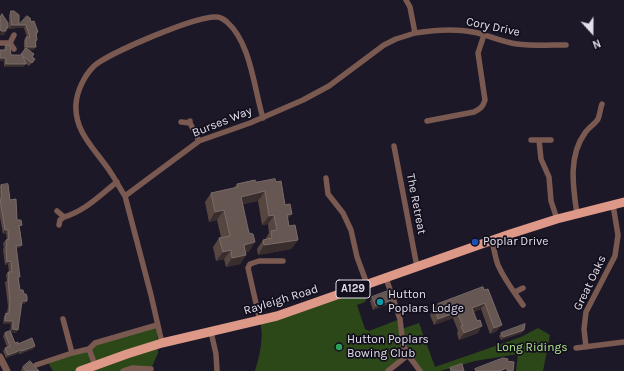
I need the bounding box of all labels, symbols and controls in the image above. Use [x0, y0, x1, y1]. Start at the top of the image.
north arrow [572, 12, 612, 52]
street label: Cory Drive [465, 14, 521, 40]
text: N [590, 36, 602, 51]
street label: Burses Way [190, 103, 254, 141]
street label: The Retreat [403, 172, 429, 236]
place label: Poplar Drive [483, 235, 548, 249]
marker: Poplar Drive [470, 237, 480, 247]
street label: Great Oaks [570, 253, 610, 313]
road number: A129 [336, 280, 370, 298]
street label: Rayleigh Road [242, 282, 320, 318]
place label: Hutton Poplars Lodge [388, 288, 464, 316]
marker: Hutton Poplars Lodge [375, 297, 385, 307]
place label: Hutton Poplars Bowing Club [347, 333, 429, 361]
park label: Long Ridings [497, 341, 567, 355]
marker: Hutton Poplars Bowing Club [334, 342, 344, 352]

